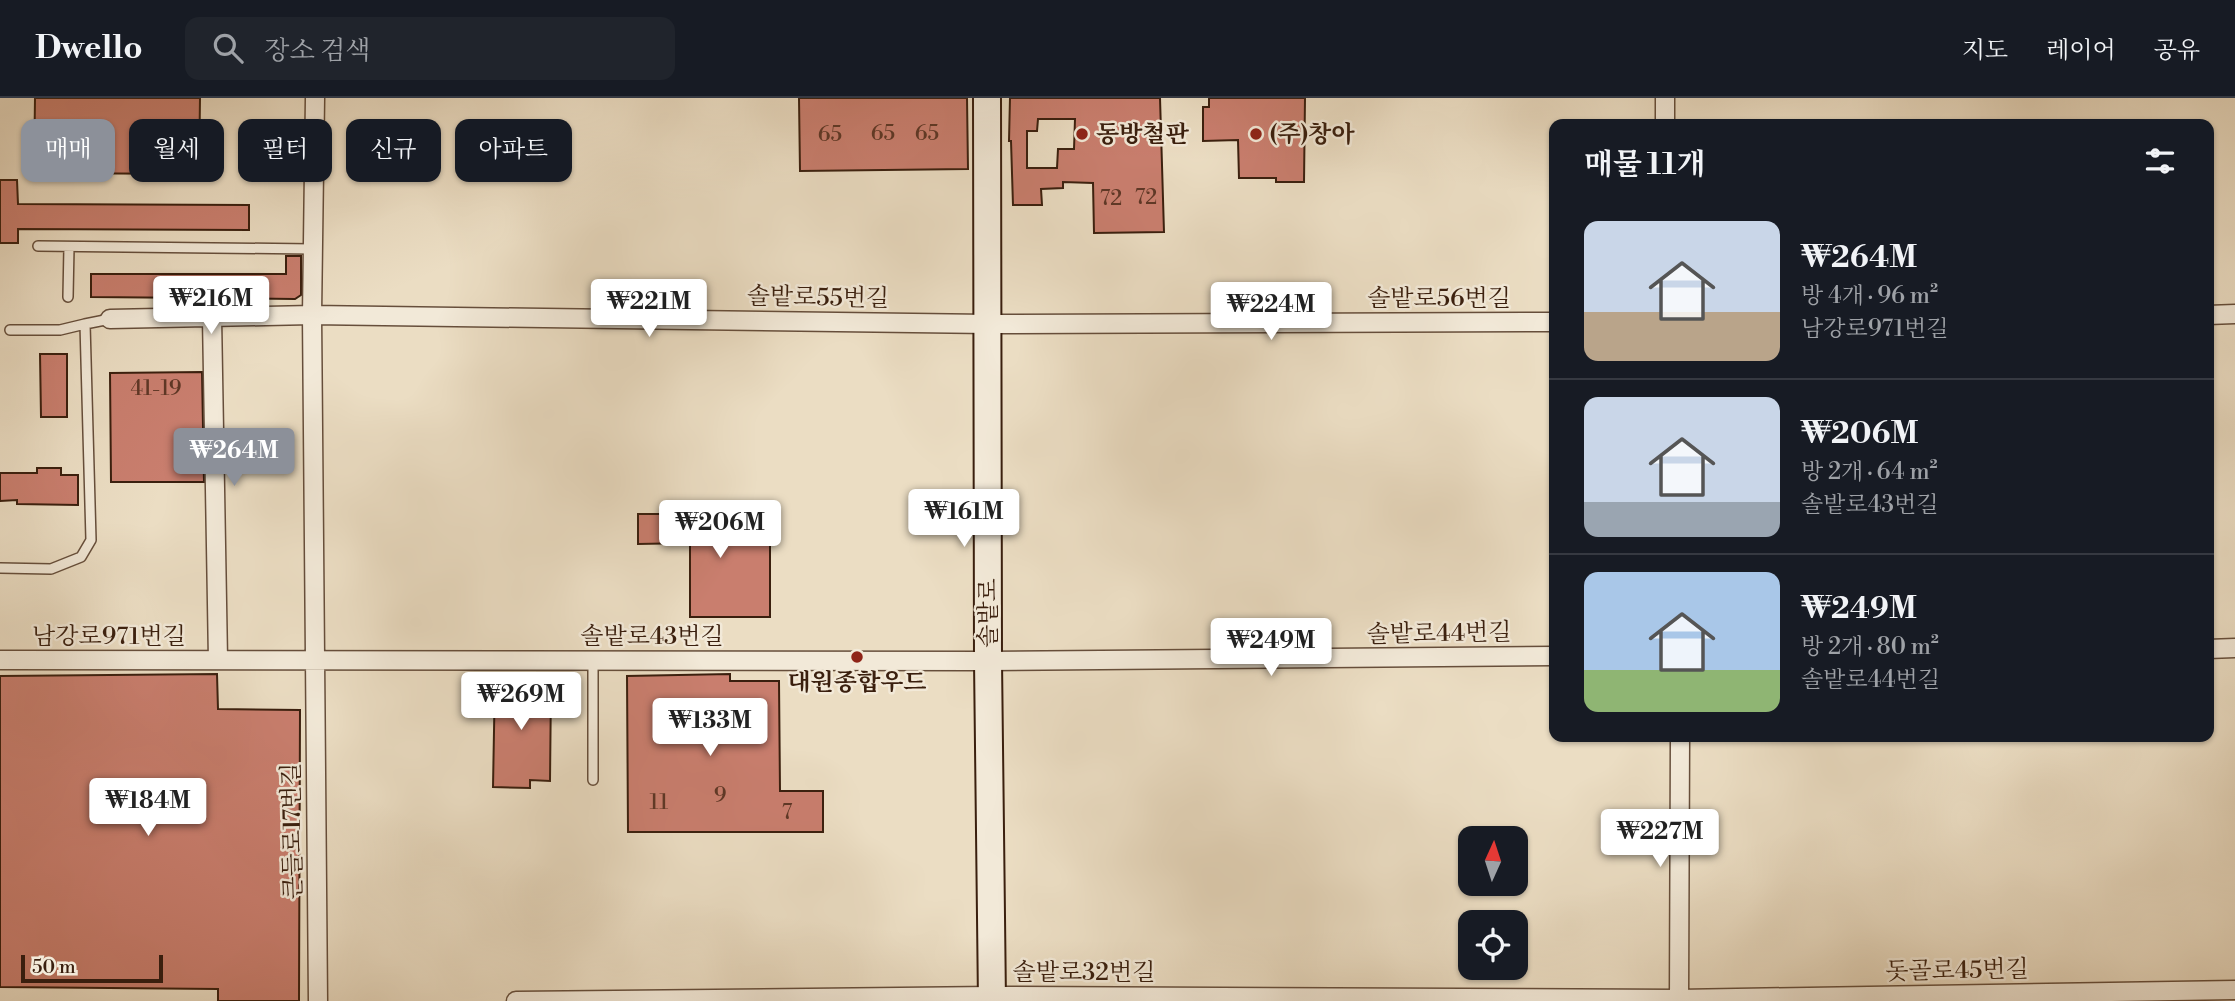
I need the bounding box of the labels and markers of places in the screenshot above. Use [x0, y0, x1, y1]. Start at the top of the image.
place label: 동방철판 [1096, 120, 1190, 150]
place label: (주)창아 [1270, 120, 1355, 150]
marker: 동방철판 [1074, 126, 1090, 142]
marker: (주)창아 [1248, 126, 1264, 142]
pin: ₩216M [162, 276, 260, 336]
pin: ₩221M [600, 280, 698, 339]
pin: ₩224M [1222, 282, 1320, 342]
pin: ₩264M [185, 428, 283, 488]
pin: ₩161M [915, 490, 1013, 549]
pin: ₩206M [671, 500, 769, 560]
pin: ₩249M [1222, 618, 1320, 678]
marker: 대원종합우드 [849, 649, 865, 665]
place label: 대원종합우드 [787, 668, 927, 698]
pin: ₩269M [472, 672, 570, 732]
pin: ₩133M [661, 698, 759, 758]
pin: ₩184M [99, 778, 197, 838]
pin: ₩227M [1611, 810, 1709, 869]

